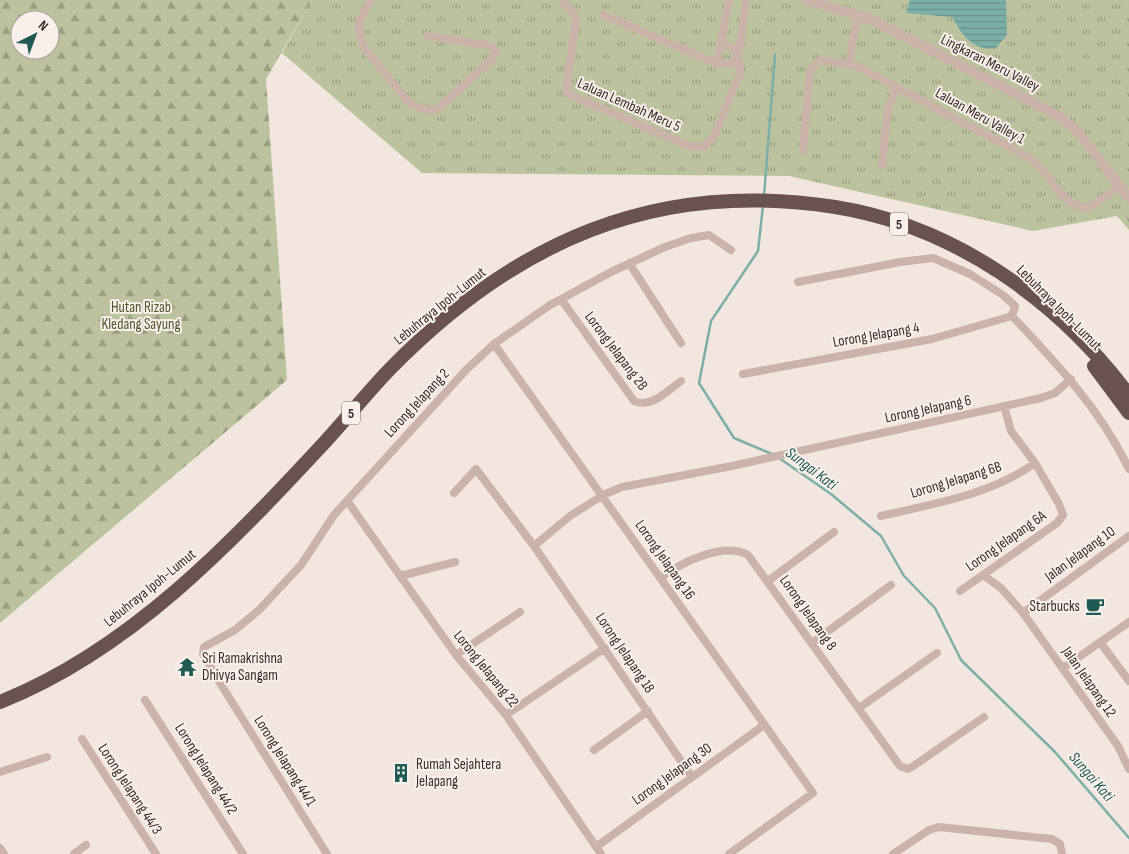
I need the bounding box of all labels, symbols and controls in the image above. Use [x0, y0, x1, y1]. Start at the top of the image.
north arrow [10, 10, 60, 60]
text: N [35, 17, 52, 35]
street label: Lingkaran Meru Valley [938, 30, 1043, 96]
street label: Laluan Lembah Meru 5 [575, 74, 683, 136]
street label: Laluan Meru Valley 1 [932, 83, 1029, 149]
road number: 5 [890, 212, 908, 235]
street label: Lebuhraya Ipoh-Lumut [1012, 261, 1106, 355]
street label: Lebuhraya Ipoh-Lumut [390, 263, 490, 349]
park label: Hutan Rizab Kledang Sayung [101, 298, 181, 334]
street label: Lorong Jelapang 2B [580, 308, 652, 394]
street label: Lorong Jelapang 4 [831, 318, 921, 352]
street label: Lorong Jelapang 2 [380, 365, 454, 441]
street label: Lorong Jelapang 6 [883, 391, 973, 427]
road number: 5 [342, 402, 360, 424]
water label: Sungai Kati [782, 444, 841, 495]
street label: Lorong Jelapang 6B [908, 457, 1004, 503]
street label: Lorong Jelapang 6A [962, 506, 1050, 576]
street label: Lorong Jelapang 16 [631, 516, 699, 604]
street label: Jalan Jelapang 10 [1040, 522, 1119, 587]
street label: Lebuhraya Ipoh-Lumut [100, 545, 200, 631]
street label: Lorong Jelapang 8 [775, 572, 841, 654]
cafe icon: Starbucks [1084, 595, 1106, 617]
place label: Starbucks [1030, 597, 1080, 616]
street label: Lorong Jelapang 18 [591, 609, 659, 697]
street label: Lorong Jelapang 22 [449, 627, 523, 711]
street label: Jalan Jelapang 12 [1057, 642, 1120, 721]
place label: Sri Ramakrishna Dhivya Sangam [202, 649, 283, 685]
temple icon: Sri Ramakrishna Dhivya Sangam [176, 656, 198, 678]
street label: Lorong Jelapang 44/1 [250, 712, 321, 810]
street label: Lorong Jelapang 44/2 [170, 720, 242, 818]
street label: Lorong Jelapang 30 [628, 739, 716, 809]
street label: Lorong Jelapang 44/3 [94, 740, 166, 838]
water label: Sungai Kati [1064, 748, 1118, 806]
place label: Rumah Sejahtera Jelapang [415, 755, 501, 791]
building icon: Rumah Sejahtera Jelapang [390, 762, 412, 784]

